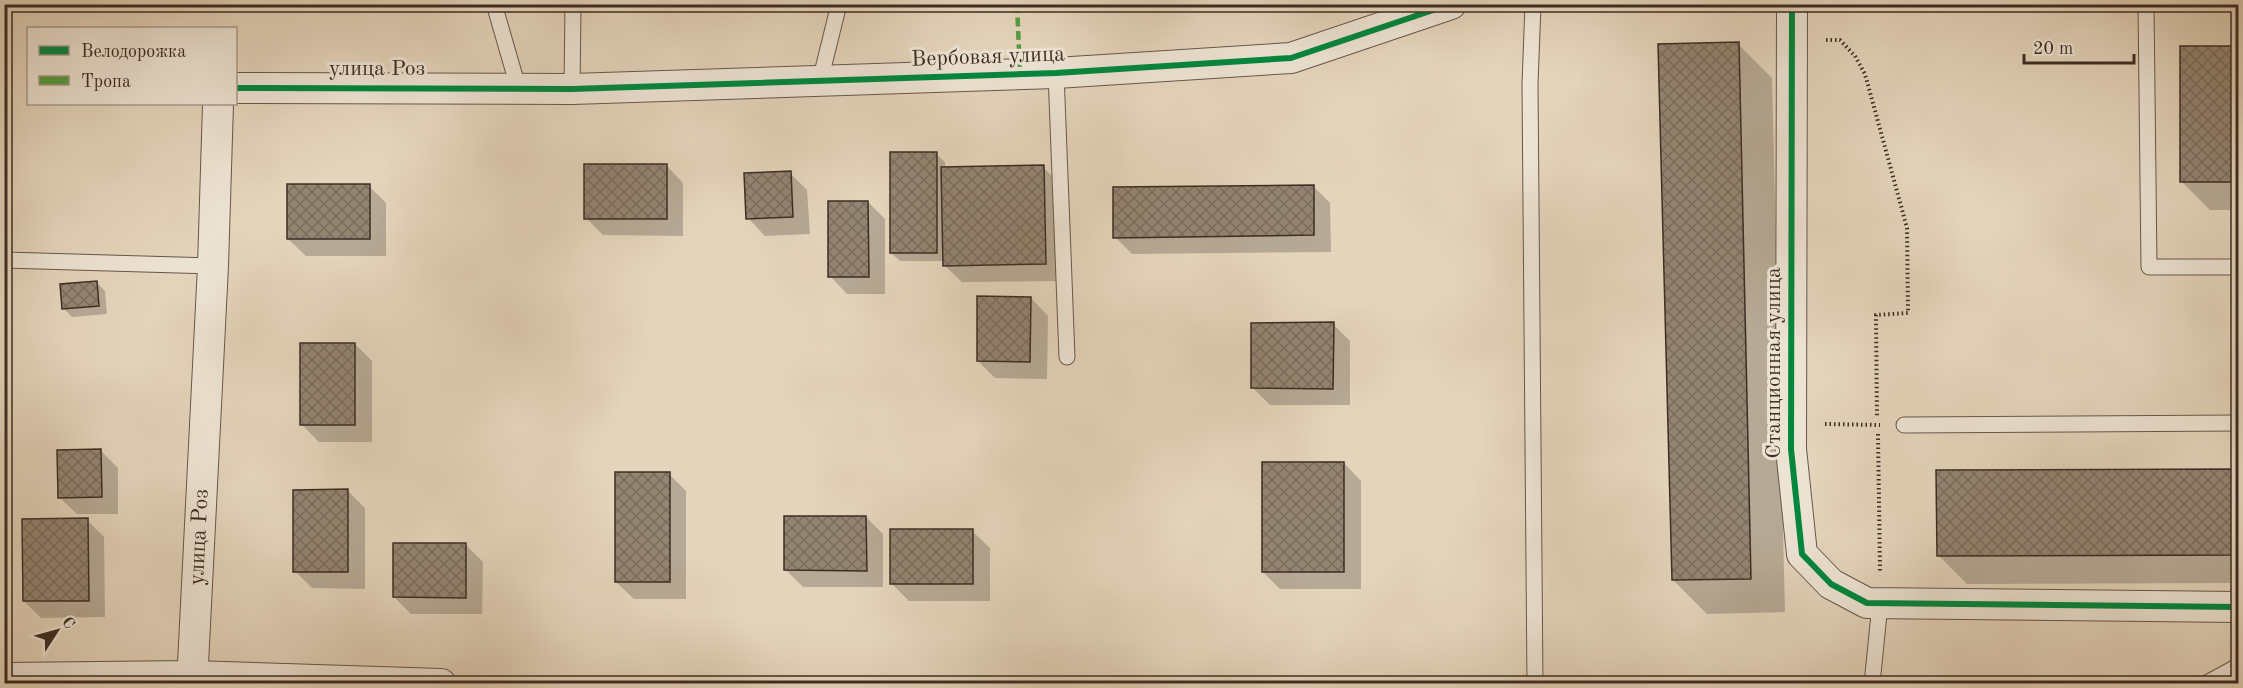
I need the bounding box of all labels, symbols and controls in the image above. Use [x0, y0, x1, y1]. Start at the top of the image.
legend [27, 27, 237, 105]
scale bar [2024, 27, 2134, 65]
text: 20 m [2033, 40, 2073, 58]
text: Велодорожка [81, 43, 186, 61]
street label: Вербовая улица [911, 43, 1065, 71]
street label: улица Роз [329, 58, 425, 80]
text: Тропа [81, 73, 131, 91]
street label: Станционная улица [1763, 267, 1785, 459]
street label: улица Роз [186, 488, 213, 586]
north arrow [27, 601, 87, 661]
text: С [58, 614, 77, 632]

